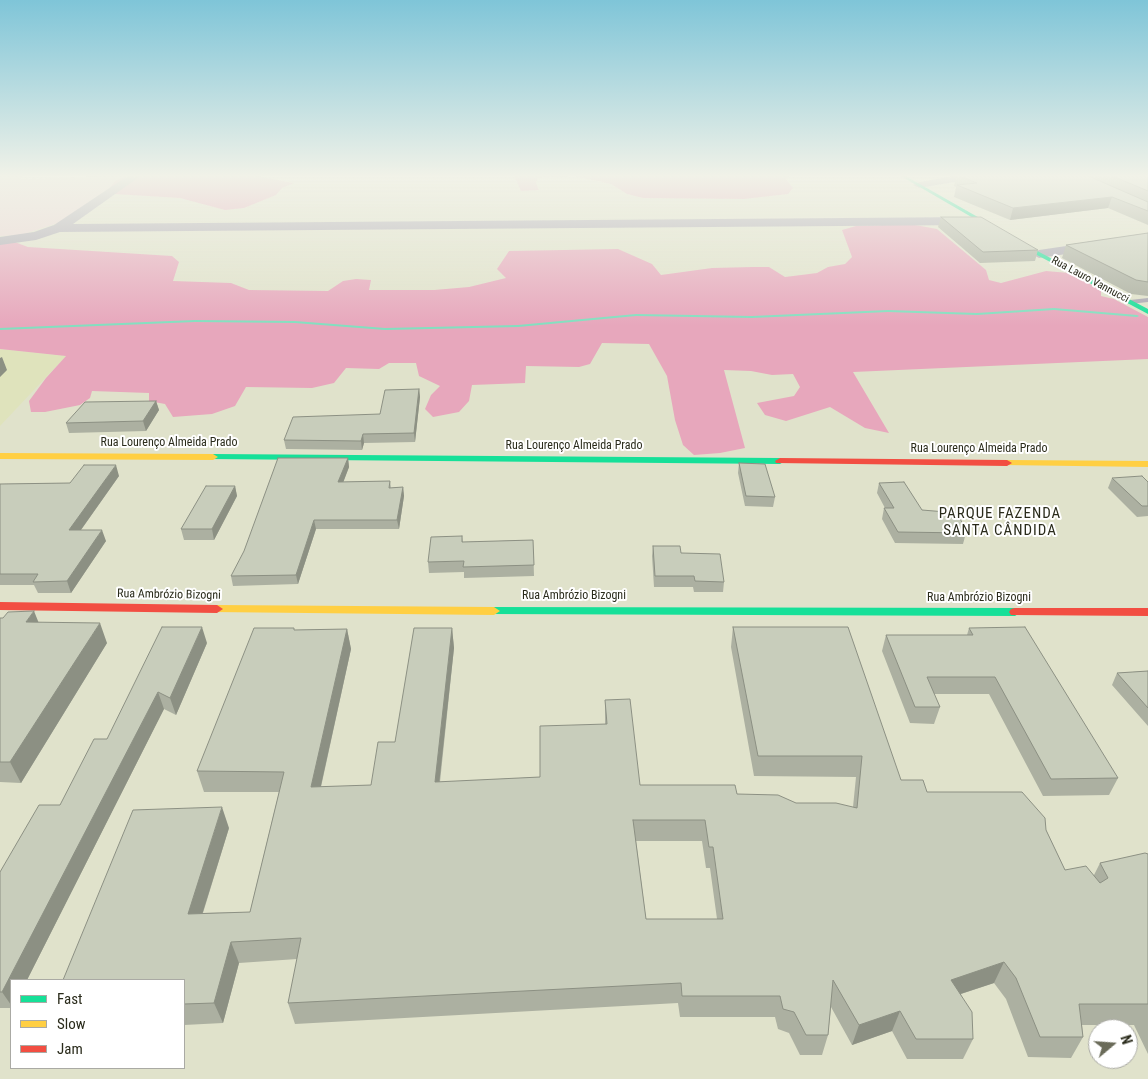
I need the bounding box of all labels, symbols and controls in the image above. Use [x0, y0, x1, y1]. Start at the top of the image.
street label: Rua Lauro Vannucci [1049, 254, 1131, 306]
street label: Rua Lourenço Almeida Prado [101, 436, 237, 450]
street label: Rua Lourenço Almeida Prado [506, 439, 642, 453]
street label: Rua Lourenço Almeida Prado [911, 442, 1047, 456]
district label: PARQUE FAZENDA SANTA CÂNDIDA [937, 505, 1063, 540]
street label: Rua Ambrózio Bizogni [117, 587, 221, 603]
street label: Rua Ambrózio Bizogni [522, 589, 626, 603]
street label: Rua Ambrózio Bizogni [927, 591, 1031, 605]
legend [10, 979, 185, 1069]
text: Fast [57, 990, 82, 1008]
text: Slow [57, 1015, 86, 1033]
north arrow [1088, 1019, 1138, 1069]
text: N [1117, 1033, 1135, 1046]
text: Jam [57, 1040, 83, 1058]

